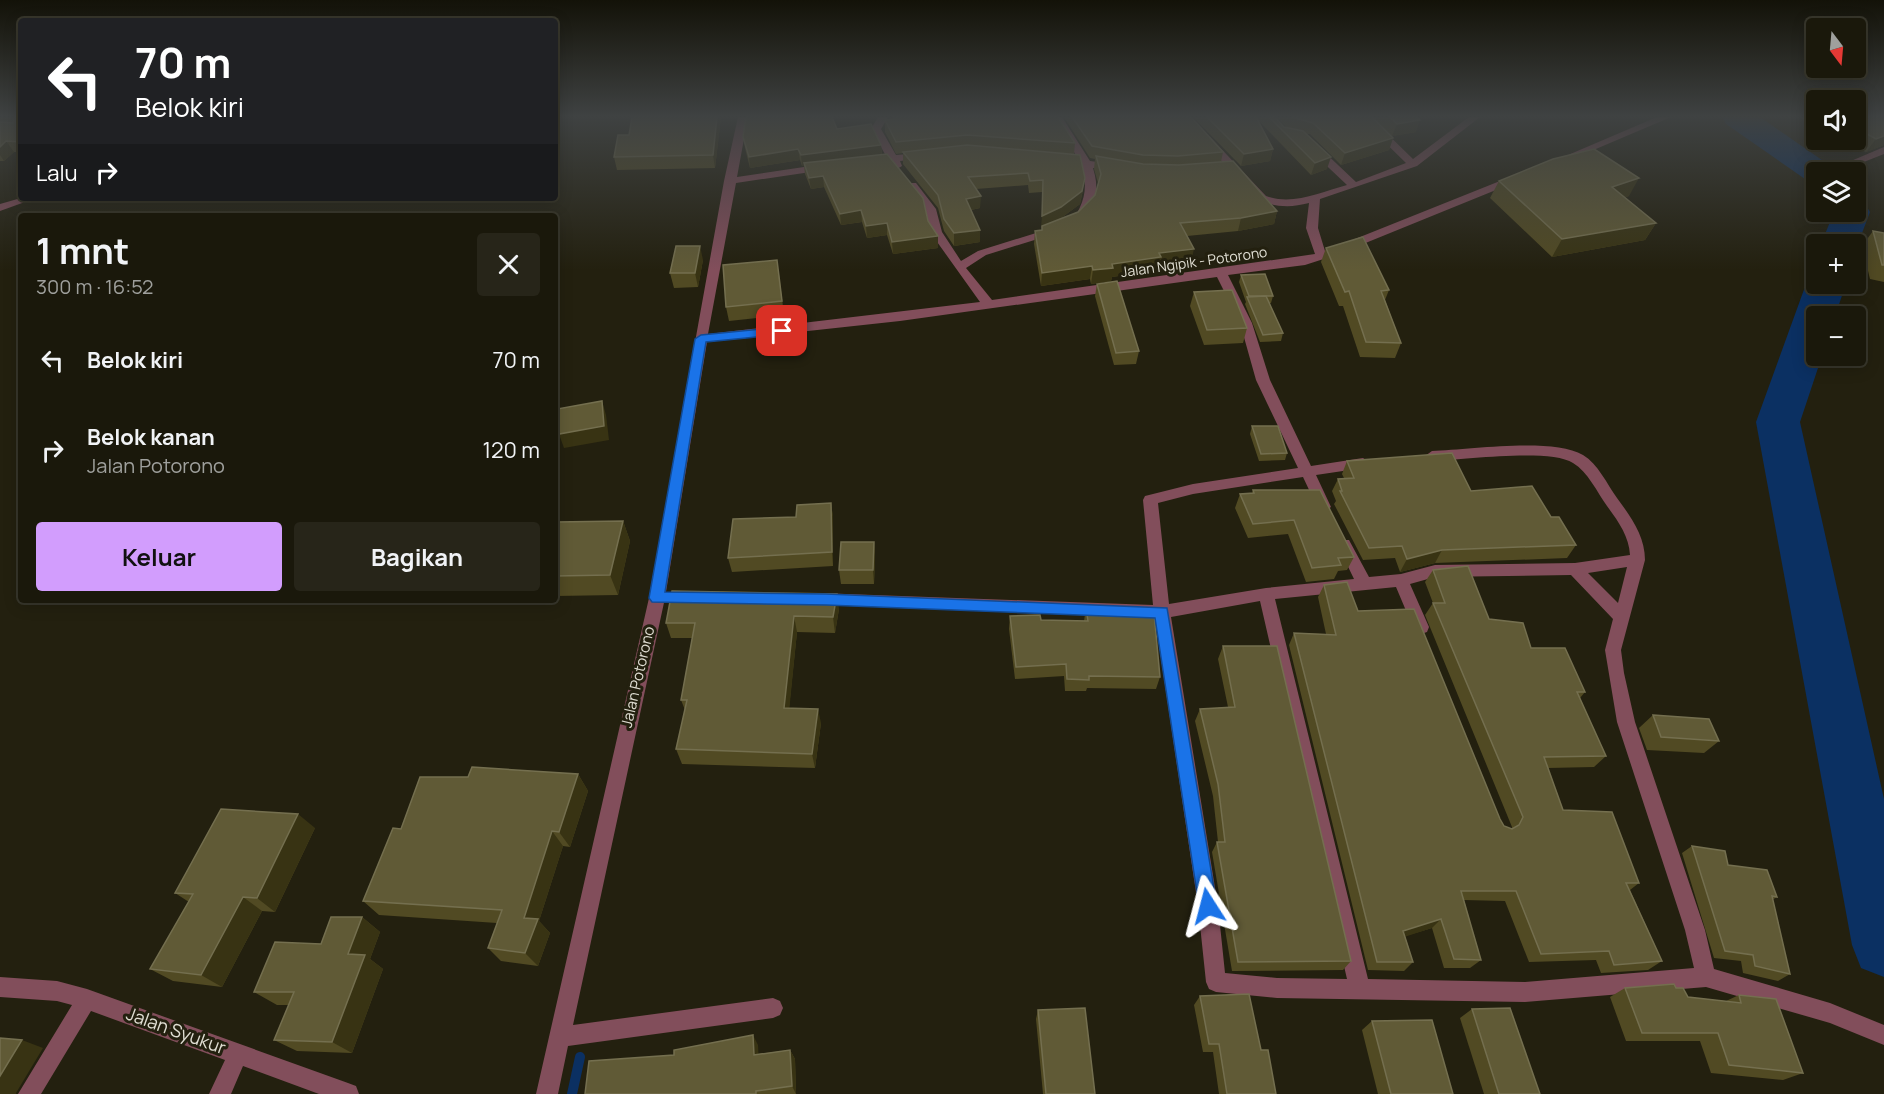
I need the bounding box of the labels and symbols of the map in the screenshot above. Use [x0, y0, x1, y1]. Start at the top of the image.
north arrow [1806, 18, 1866, 78]
street label: Jalan Ngipik - Potorono [1120, 242, 1268, 281]
pin [756, 305, 807, 356]
street label: Jalan Potorono [616, 624, 659, 730]
position arrow [1176, 874, 1240, 938]
street label: Jalan Syukur [123, 1001, 230, 1059]

